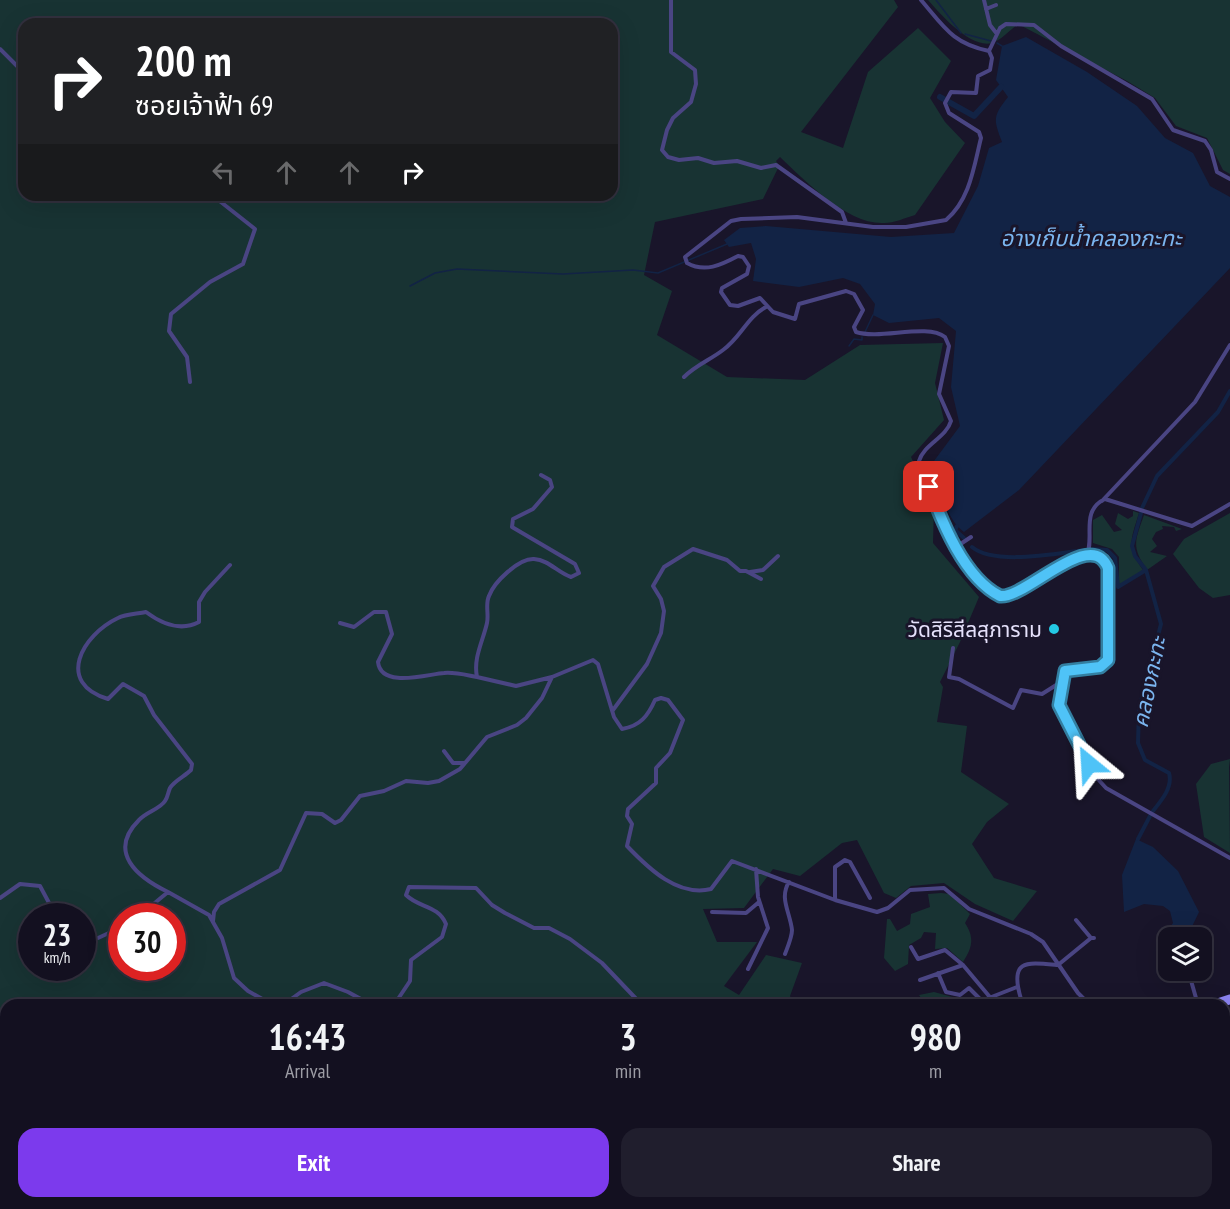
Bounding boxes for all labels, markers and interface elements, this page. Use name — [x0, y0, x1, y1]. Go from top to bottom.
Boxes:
text: 200 m — [135, 33, 232, 88]
icon: right — [36, 42, 114, 120]
text: ซอยเจ้าฟ้า 69 — [135, 88, 273, 122]
icon: left — [207, 156, 240, 189]
icon: ahead — [270, 156, 303, 189]
icon: ahead — [333, 156, 366, 189]
icon: right — [396, 156, 429, 189]
water label: อ่างเก็บน้ำคลองกะทะ — [1001, 223, 1183, 252]
pin — [903, 461, 954, 512]
icon: arrive — [912, 470, 945, 503]
place label: วัดสิริสีลสุภาราม — [908, 616, 1042, 643]
marker: วัดสิริสีลสุภาราม — [1047, 622, 1061, 636]
water label: คลองกะทะ — [1126, 633, 1173, 730]
position arrow — [1057, 732, 1121, 796]
speed limit sign: 30 — [108, 903, 186, 981]
text: 23 — [43, 915, 71, 954]
map controls — [1158, 927, 1212, 981]
button: layers — [1158, 927, 1212, 981]
text: km/h — [44, 948, 70, 967]
text: 16:43 — [269, 1013, 346, 1060]
text: 3 — [619, 1013, 637, 1060]
text: 980 — [910, 1013, 961, 1060]
text: Arrival — [285, 1058, 330, 1084]
text: min — [615, 1058, 641, 1084]
text: m — [929, 1058, 942, 1084]
button: Exit — [18, 1128, 609, 1197]
button: Share — [621, 1128, 1212, 1197]

